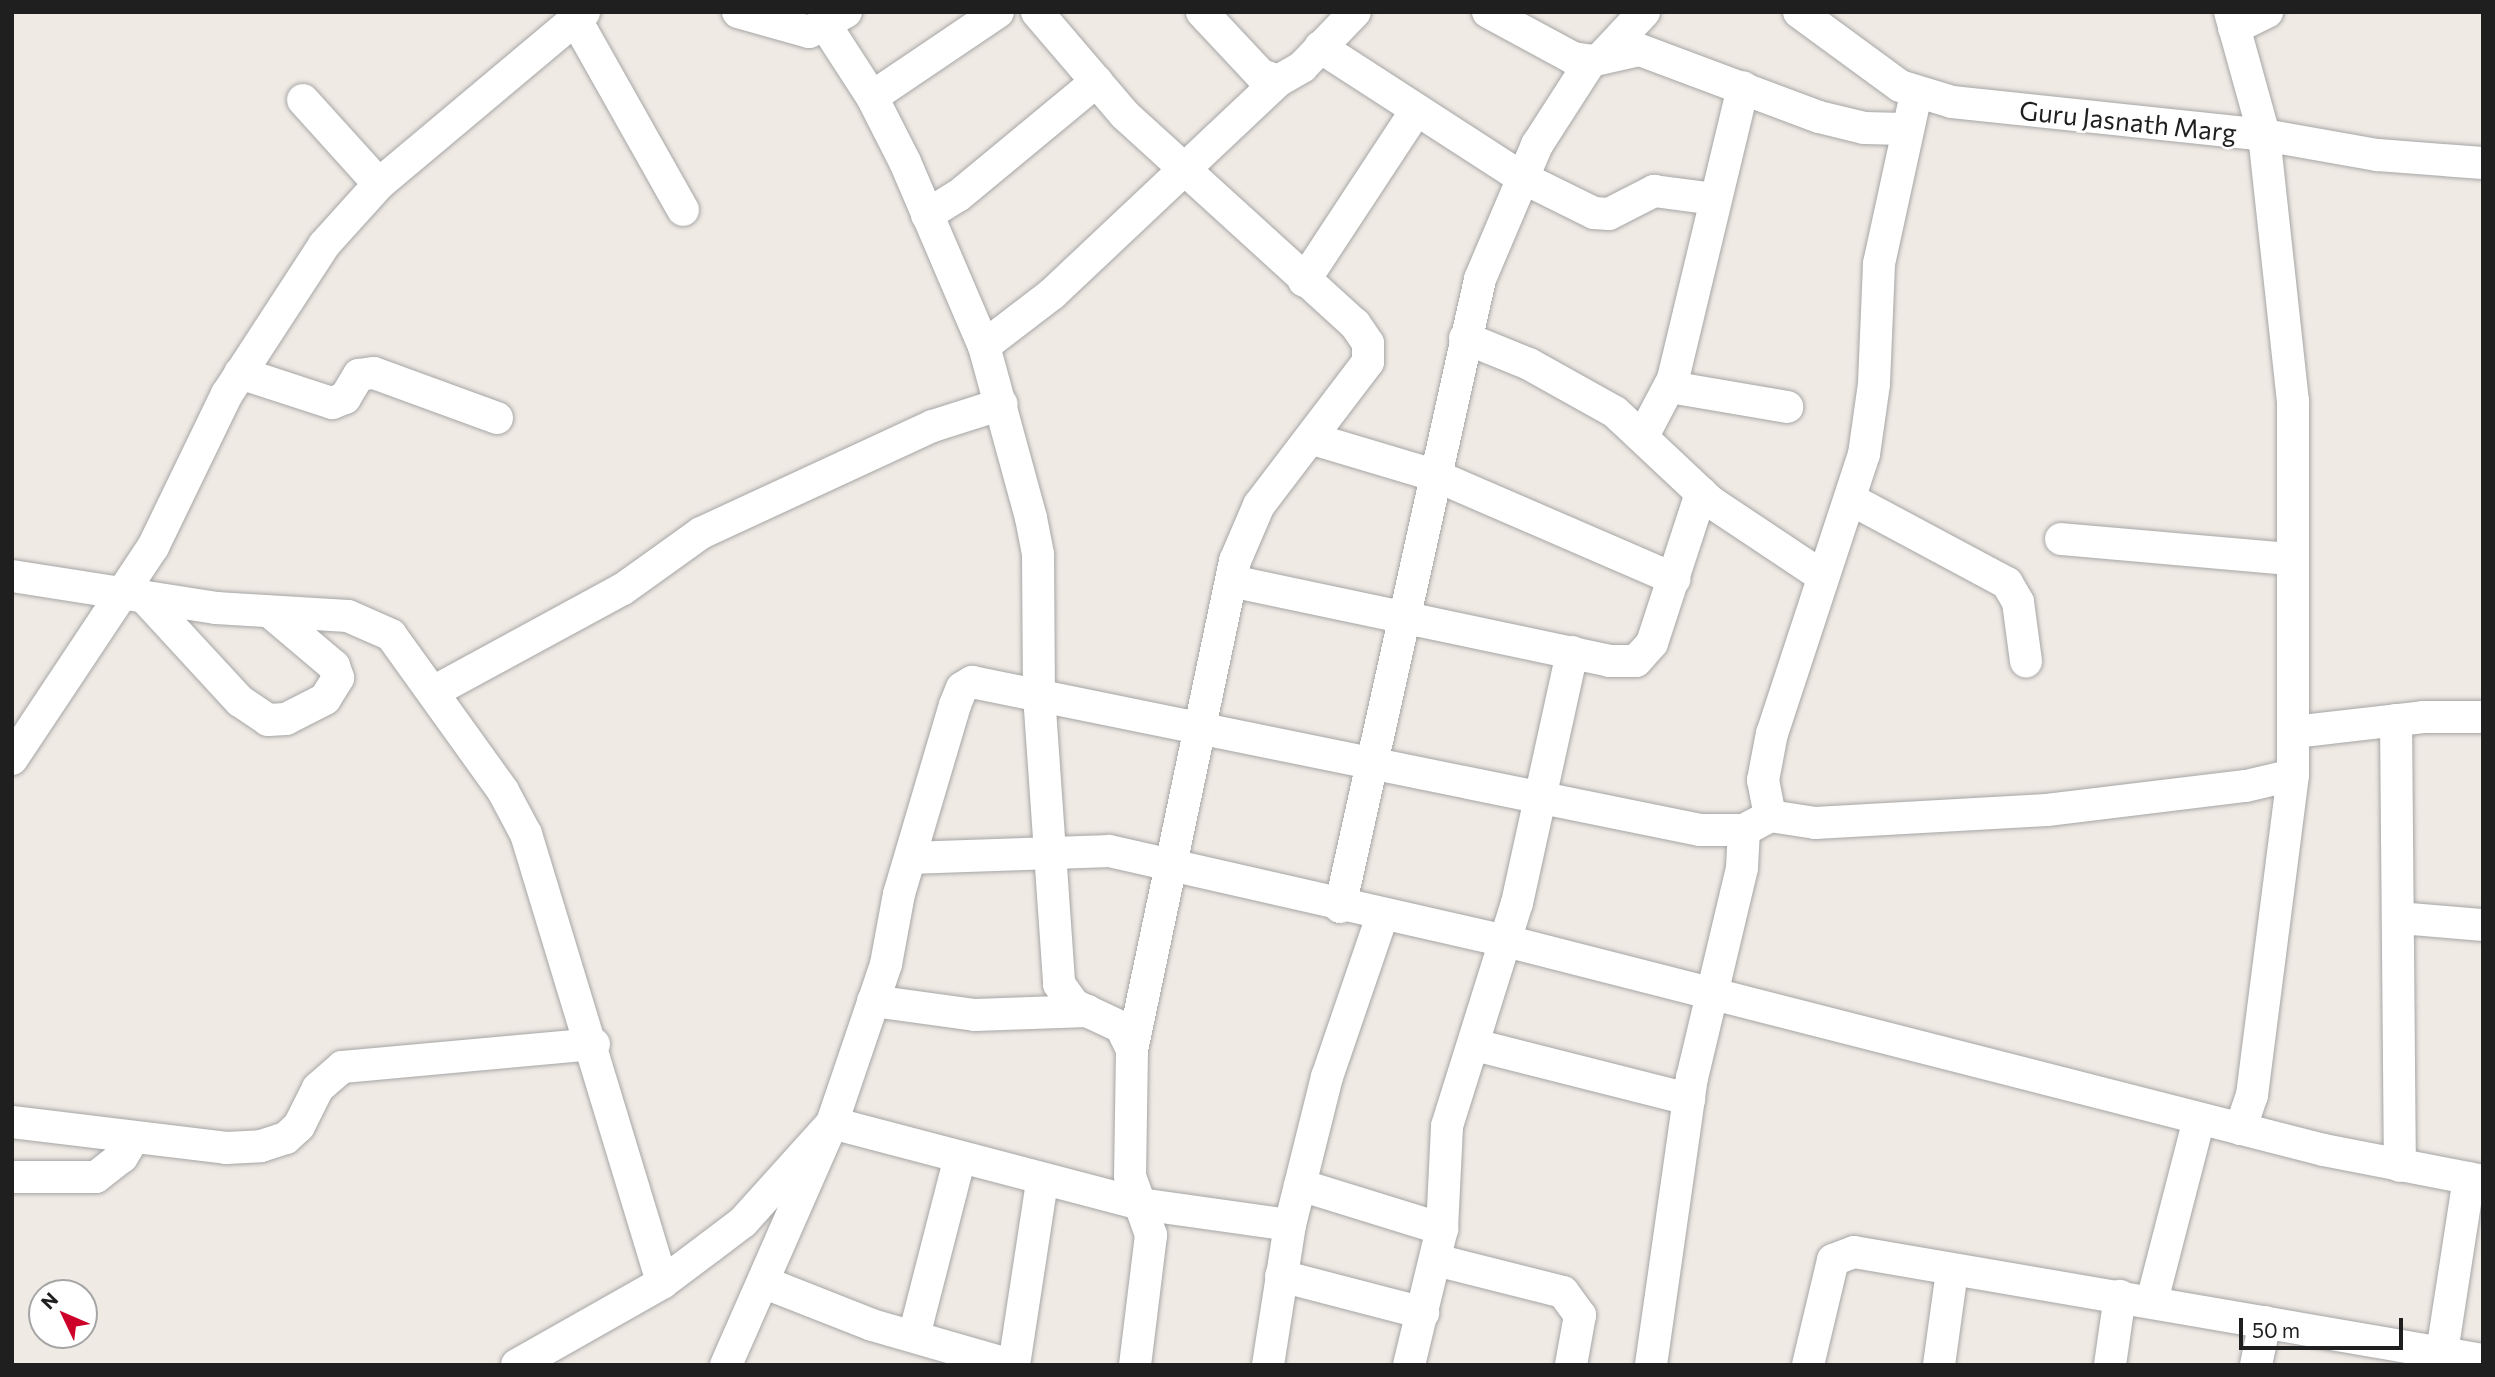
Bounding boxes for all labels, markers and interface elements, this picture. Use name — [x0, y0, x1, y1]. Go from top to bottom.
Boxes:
street label: Guru Jasnath Marg — [2018, 94, 2238, 148]
north arrow — [28, 1279, 98, 1349]
text: N — [36, 1287, 62, 1314]
scale bar — [2243, 1304, 2408, 1348]
text: 50 m — [2252, 1317, 2300, 1342]

